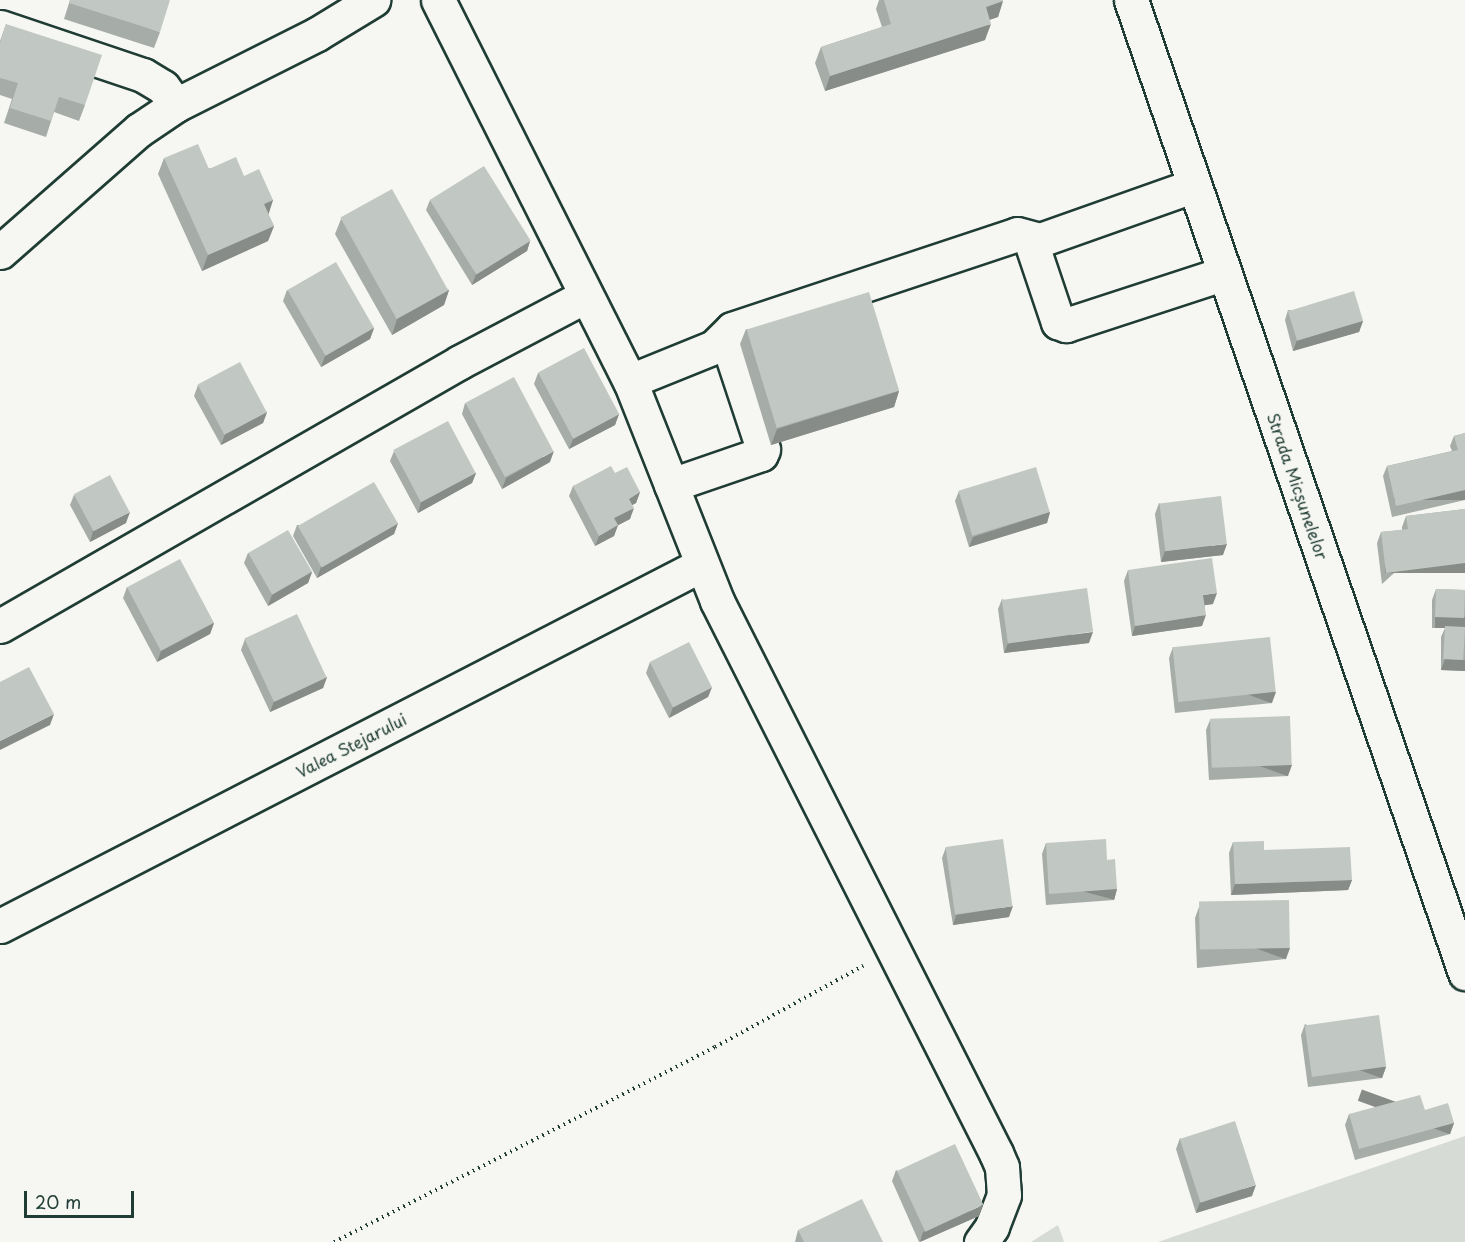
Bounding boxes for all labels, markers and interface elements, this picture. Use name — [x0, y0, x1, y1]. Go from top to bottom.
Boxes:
street label: Strada Micșunelelor — [1264, 410, 1332, 562]
street label: Valea Stejarului — [292, 709, 410, 781]
scale bar — [27, 1179, 136, 1217]
text: 20 m — [35, 1188, 81, 1215]

